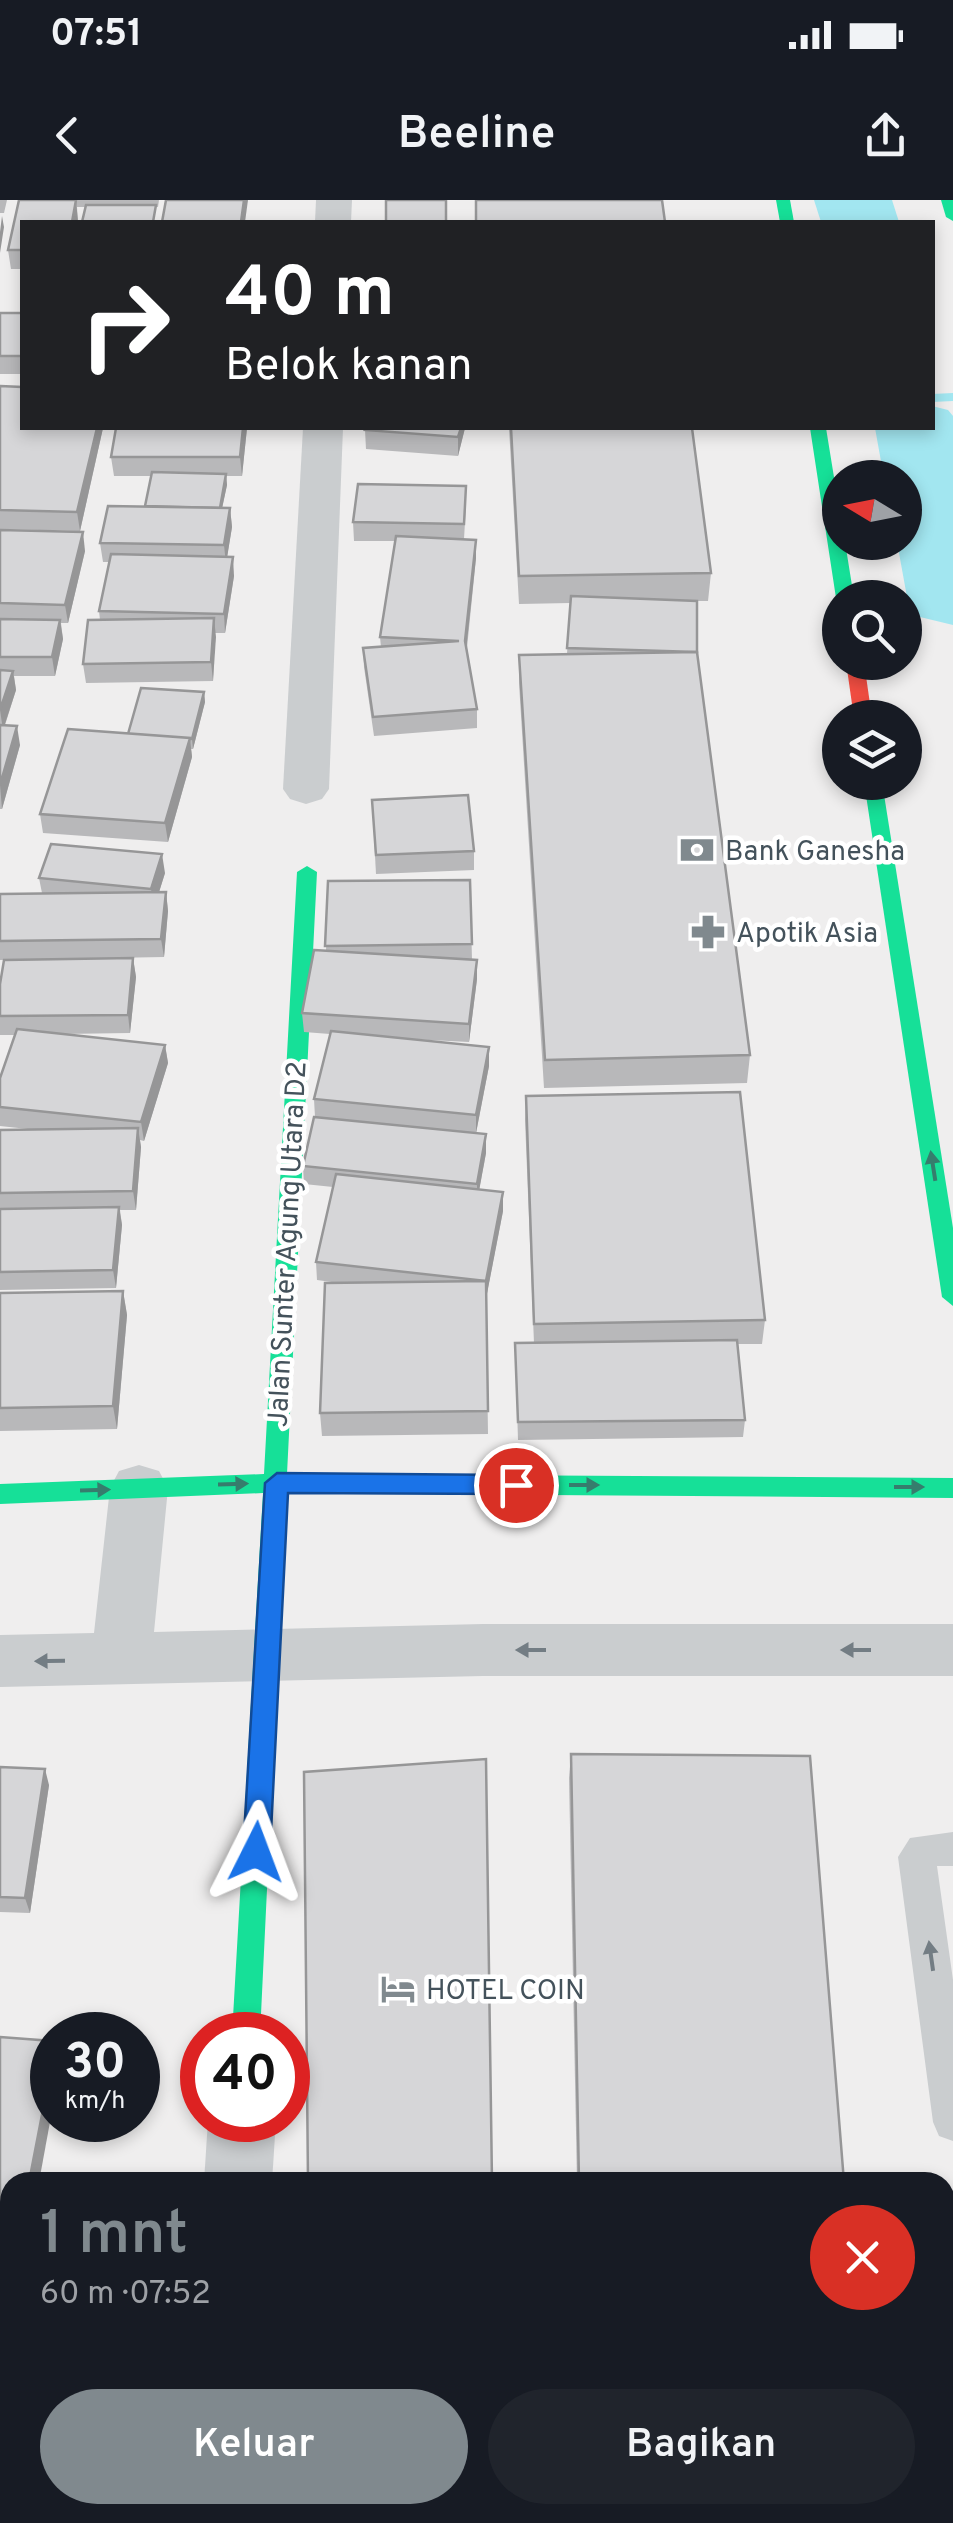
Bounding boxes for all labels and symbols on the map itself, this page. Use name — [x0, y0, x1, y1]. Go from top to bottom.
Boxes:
north arrow — [822, 460, 922, 560]
bank icon: Bank Ganesha — [678, 831, 716, 869]
place label: Bank Ganesha — [725, 835, 905, 871]
pharmacy icon: Apotik Asia — [689, 913, 727, 951]
place label: Apotik Asia — [736, 917, 878, 953]
street label: Jalan Sunter Agung Utara D2 — [261, 1060, 317, 1428]
one-way arrow — [924, 1149, 940, 1181]
pin — [474, 1443, 559, 1528]
one-way arrow — [218, 1476, 250, 1492]
one-way arrow — [569, 1477, 601, 1493]
one-way arrow — [894, 1479, 926, 1495]
one-way arrow — [79, 1482, 111, 1498]
one-way arrow — [514, 1642, 546, 1658]
one-way arrow — [839, 1642, 871, 1658]
one-way arrow — [33, 1653, 65, 1669]
position arrow — [204, 1800, 308, 1904]
one-way arrow — [922, 1940, 938, 1972]
hotel icon: HOTEL COIN — [379, 1970, 417, 2008]
place label: HOTEL COIN — [426, 1974, 585, 2010]
speed limit sign: 40 — [180, 2012, 310, 2142]

